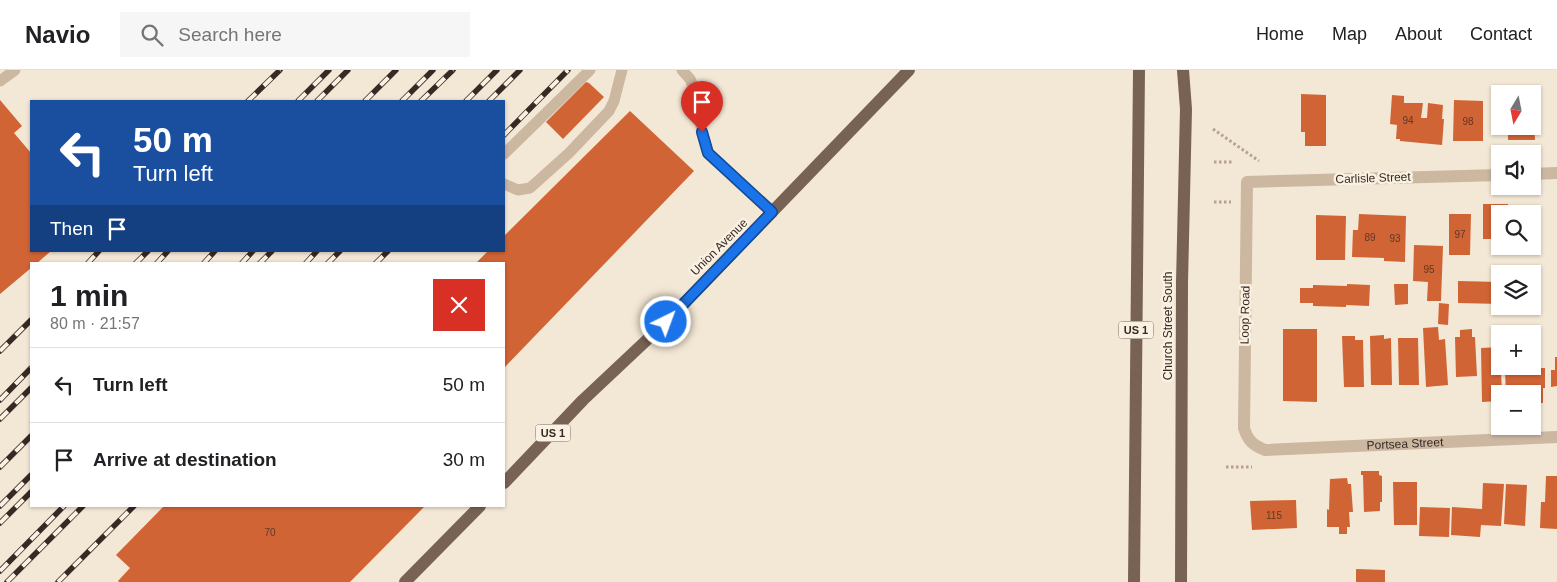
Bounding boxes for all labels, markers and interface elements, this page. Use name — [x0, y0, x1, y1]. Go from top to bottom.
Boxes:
search box — [120, 12, 470, 57]
text: Navio — [25, 21, 90, 48]
icon: search — [138, 21, 166, 49]
text: Search here — [178, 24, 282, 45]
text: Home — [1256, 24, 1304, 44]
text: Map — [1332, 24, 1367, 44]
text: About — [1395, 24, 1442, 44]
text: Contact — [1470, 24, 1532, 44]
pin — [681, 81, 723, 132]
north arrow — [1491, 85, 1541, 135]
map controls — [1491, 85, 1541, 435]
icon: arrive — [688, 88, 716, 116]
house number: 94 — [1402, 115, 1414, 126]
house number: 98 — [1462, 116, 1474, 127]
icon: left — [50, 120, 115, 185]
text: 50 m — [133, 120, 213, 159]
button: sound — [1491, 145, 1541, 195]
text: Turn left — [133, 161, 213, 186]
street label: Carlisle Street — [1335, 170, 1412, 186]
button: search — [1491, 205, 1541, 255]
icon: arrive — [103, 215, 131, 243]
street label: Union Avenue — [688, 215, 751, 278]
text: Then — [50, 218, 93, 239]
house number: 97 — [1454, 229, 1466, 240]
house number: 89 — [1364, 232, 1376, 243]
house number: 93 — [1389, 233, 1401, 244]
house number: 95 — [1423, 264, 1435, 275]
button: layers — [1491, 265, 1541, 315]
street label: Church Street South — [1161, 272, 1175, 380]
text: 1 min — [50, 279, 128, 312]
button: close — [433, 279, 485, 331]
street label: Loop Road — [1237, 286, 1253, 344]
position arrow — [639, 295, 691, 347]
text: 80 m · 21:57 — [50, 315, 140, 332]
road number: US 1 — [1118, 322, 1154, 338]
button: + — [1491, 325, 1541, 375]
icon: left — [50, 371, 78, 399]
text: Turn left — [93, 374, 168, 395]
text: 50 m — [443, 374, 485, 395]
button: − — [1491, 385, 1541, 435]
road number: US 1 — [536, 424, 570, 442]
street label: Portsea Street — [1366, 435, 1444, 452]
icon: arrive — [50, 446, 78, 474]
text: Arrive at destination — [93, 449, 277, 470]
text: 30 m — [443, 449, 485, 470]
house number: 115 — [1266, 510, 1282, 521]
house number: 70 — [264, 527, 276, 538]

